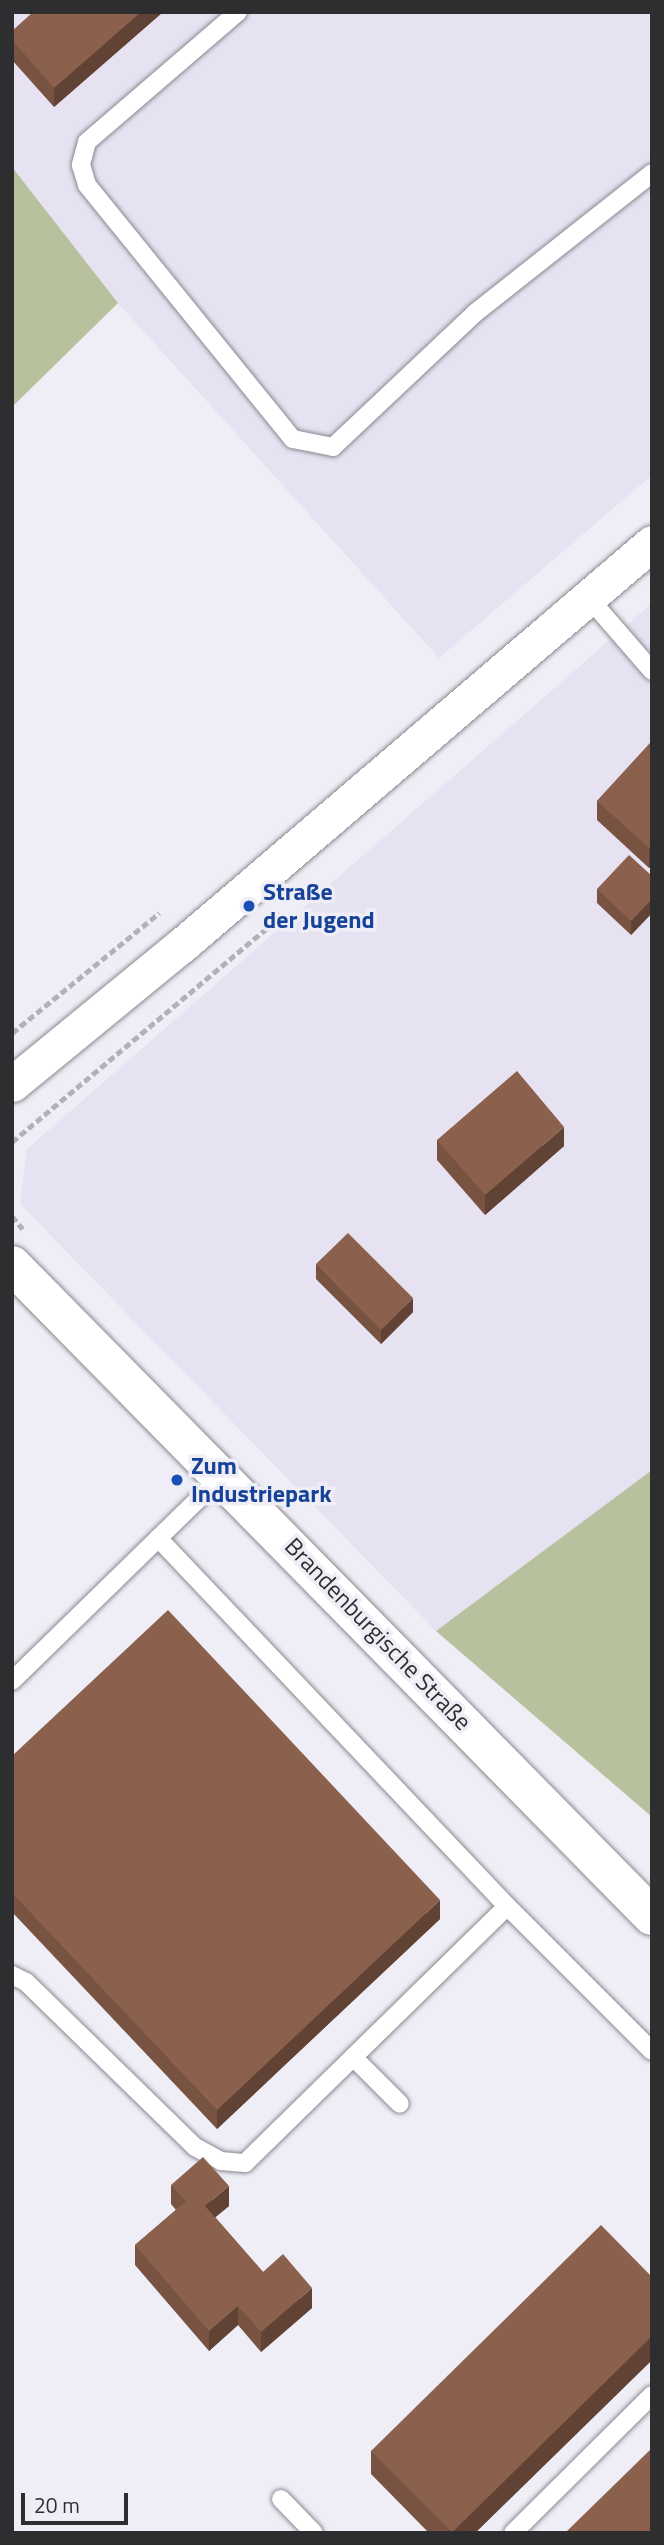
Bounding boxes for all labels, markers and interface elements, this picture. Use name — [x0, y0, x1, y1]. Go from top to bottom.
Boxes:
place label: Straße der Jugend — [263, 878, 375, 934]
marker: Straße der Jugend — [241, 898, 257, 914]
place label: Zum Industriepark — [191, 1452, 332, 1508]
marker: Zum Industriepark — [169, 1472, 185, 1488]
street label: Brandenburgische Straße — [279, 1532, 477, 1736]
scale bar — [24, 2478, 131, 2522]
text: 20 m — [34, 2489, 80, 2521]

